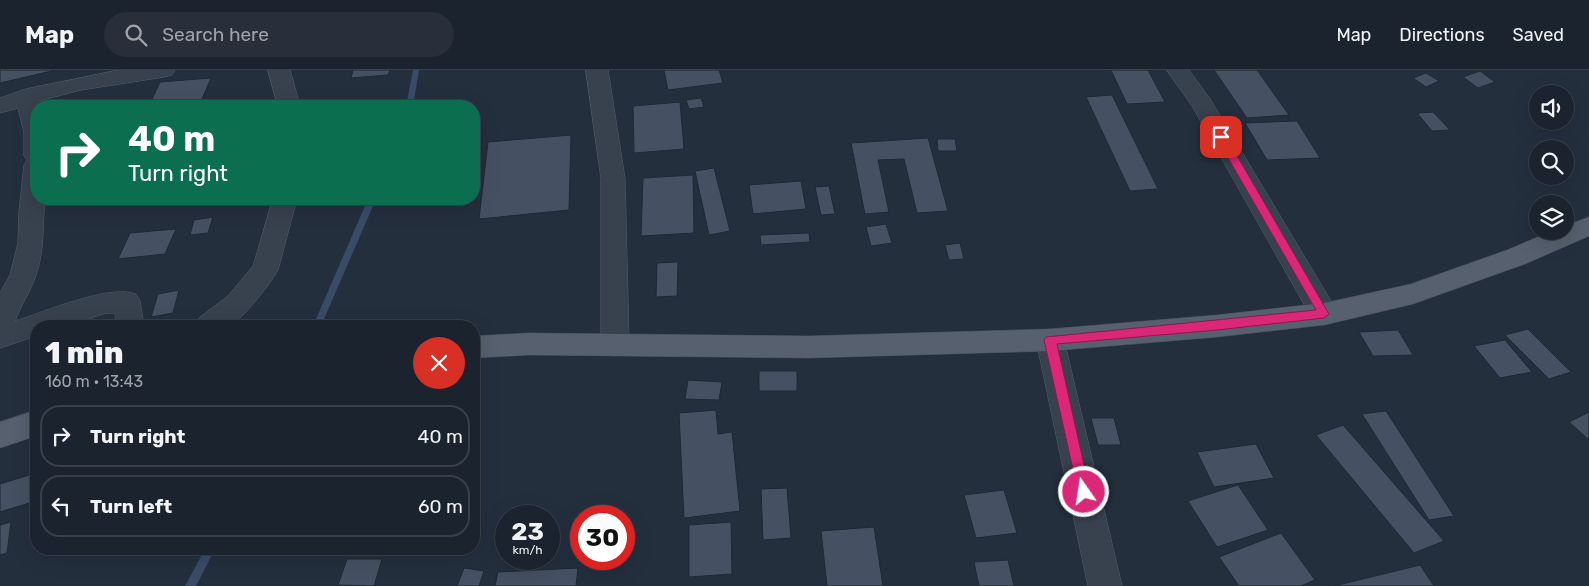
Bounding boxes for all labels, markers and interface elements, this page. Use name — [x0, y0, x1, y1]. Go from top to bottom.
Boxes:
search box — [104, 12, 454, 57]
text: Map — [25, 21, 74, 49]
icon: search — [122, 21, 150, 49]
text: Search here — [162, 23, 269, 46]
text: Map — [1336, 24, 1371, 46]
text: Directions — [1399, 24, 1485, 46]
text: Saved — [1513, 24, 1564, 46]
map controls — [1529, 85, 1574, 240]
button: sound — [1529, 85, 1574, 130]
pin — [1200, 116, 1242, 158]
text: 40 m — [128, 118, 215, 160]
icon: right — [45, 120, 110, 185]
icon: arrive — [1207, 123, 1235, 151]
button: search — [1529, 140, 1574, 185]
text: Turn right — [128, 160, 228, 187]
button: layers — [1529, 195, 1574, 240]
text: 1 min — [45, 335, 123, 371]
button: close — [413, 337, 465, 389]
text: 160 m · 13:43 — [45, 372, 143, 391]
icon: right — [47, 422, 75, 450]
text: Turn right — [90, 425, 185, 448]
text: 40 m — [418, 425, 463, 448]
position arrow — [1057, 465, 1109, 517]
icon: left — [47, 492, 75, 520]
text: Turn left — [90, 495, 172, 518]
text: 60 m — [418, 495, 463, 518]
speed limit sign: 30 — [570, 505, 635, 570]
text: 23 — [511, 517, 544, 546]
text: km/h — [513, 543, 542, 557]

